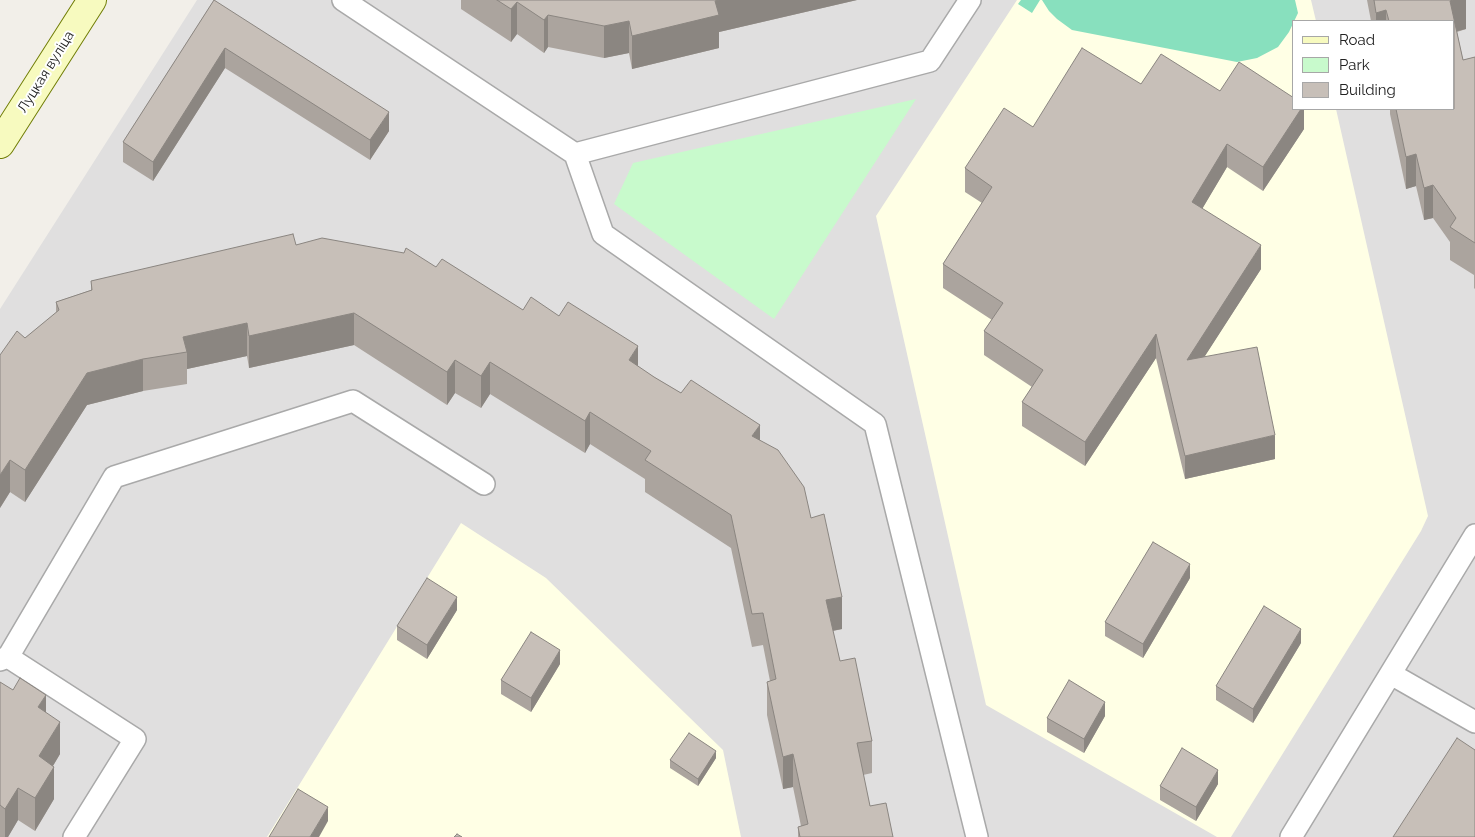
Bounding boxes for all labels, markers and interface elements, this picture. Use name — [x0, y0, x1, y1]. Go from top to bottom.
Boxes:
legend — [1292, 20, 1455, 110]
street label: Луцкая вуліца — [14, 28, 78, 116]
text: Road — [1339, 31, 1375, 49]
text: Park — [1339, 56, 1370, 74]
text: Building — [1339, 81, 1396, 99]

